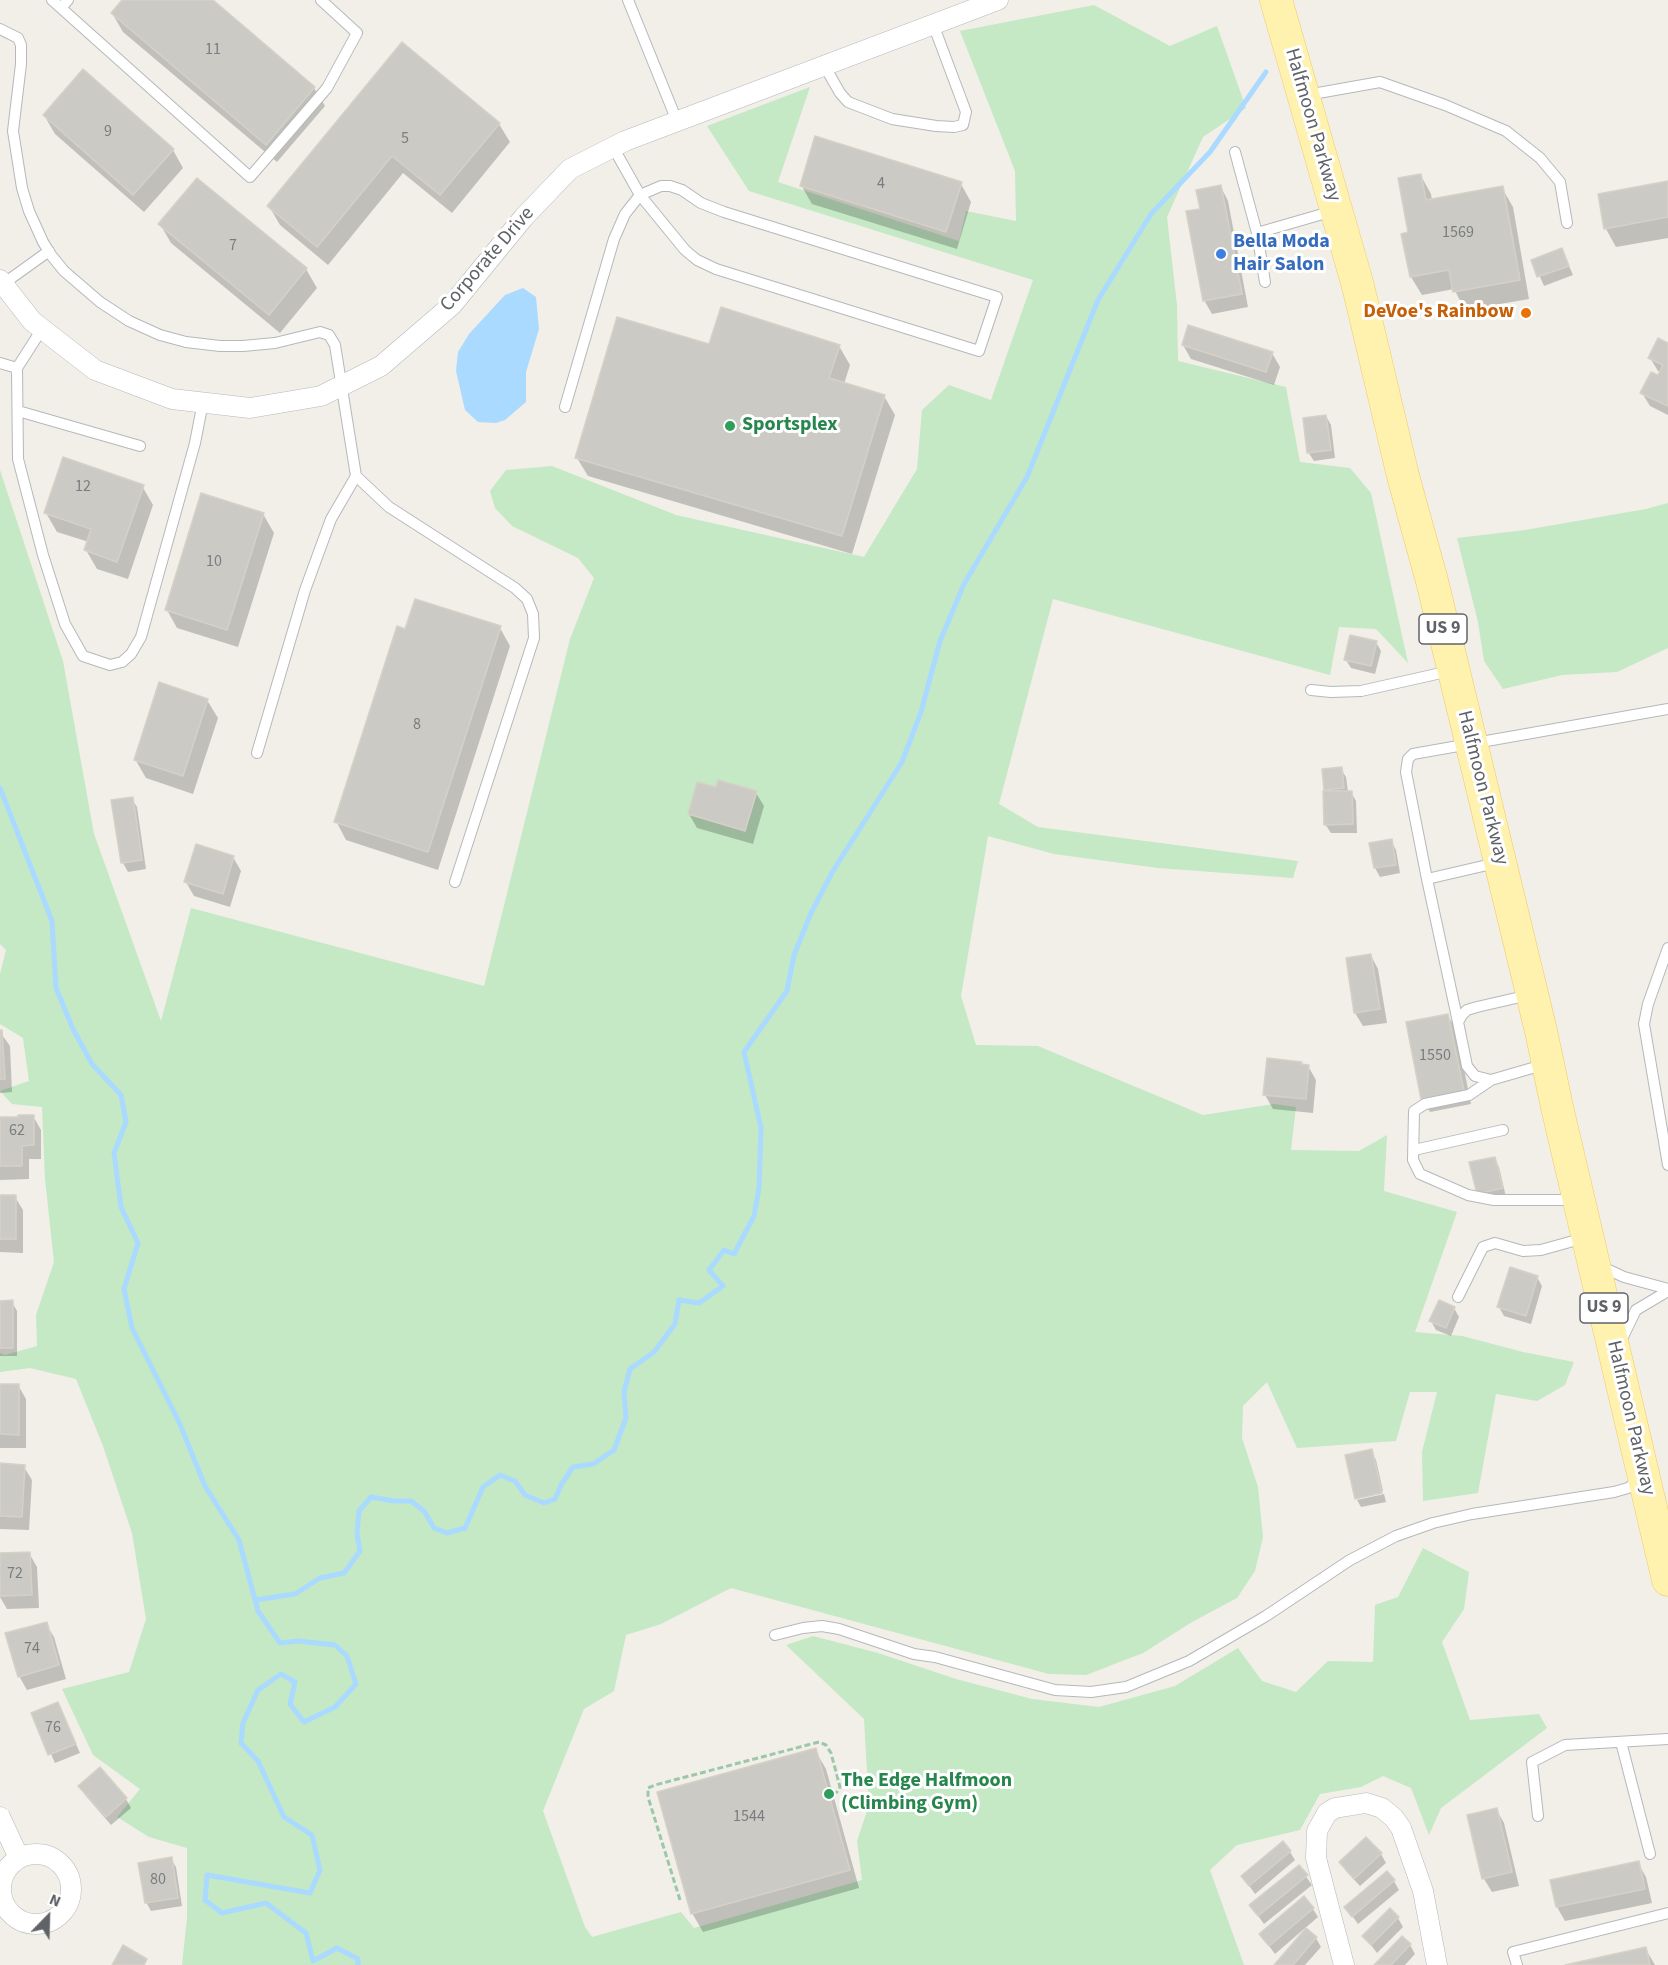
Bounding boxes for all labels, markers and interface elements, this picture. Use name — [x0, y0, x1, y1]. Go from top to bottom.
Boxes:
house number: 11 — [205, 40, 221, 60]
street label: Halfmoon Parkway — [1279, 46, 1345, 204]
house number: 9 — [104, 122, 112, 142]
house number: 5 — [401, 129, 409, 149]
house number: 4 — [877, 174, 885, 194]
street label: Corporate Drive — [436, 203, 540, 317]
house number: 1569 — [1442, 223, 1474, 243]
place label: Bella Moda Hair Salon — [1233, 231, 1330, 278]
house number: 7 — [229, 236, 237, 256]
marker: Bella Moda Hair Salon — [1214, 247, 1228, 261]
place label: DeVoe's Rainbow — [1363, 301, 1514, 325]
marker: DeVoe's Rainbow — [1519, 306, 1533, 320]
place label: Sportsplex — [742, 414, 837, 438]
marker: Sportsplex — [723, 419, 737, 433]
house number: 12 — [75, 477, 91, 497]
house number: 10 — [206, 552, 222, 572]
road number: US 9 — [1419, 614, 1467, 644]
street label: Halfmoon Parkway — [1451, 708, 1513, 868]
house number: 8 — [413, 715, 421, 735]
house number: 1550 — [1419, 1046, 1451, 1066]
house number: 62 — [9, 1121, 25, 1141]
road number: US 9 — [1580, 1293, 1628, 1323]
street label: Halfmoon Parkway — [1601, 1338, 1659, 1498]
house number: 72 — [7, 1564, 23, 1584]
house number: 74 — [24, 1639, 40, 1659]
house number: 76 — [45, 1718, 61, 1738]
place label: The Edge Halfmoon (Climbing Gym) — [841, 1770, 1012, 1817]
marker: The Edge Halfmoon (Climbing Gym) — [822, 1787, 836, 1801]
house number: 1544 — [733, 1807, 765, 1827]
house number: 80 — [150, 1870, 166, 1890]
north arrow — [18, 1887, 78, 1947]
text: N — [46, 1888, 64, 1913]

